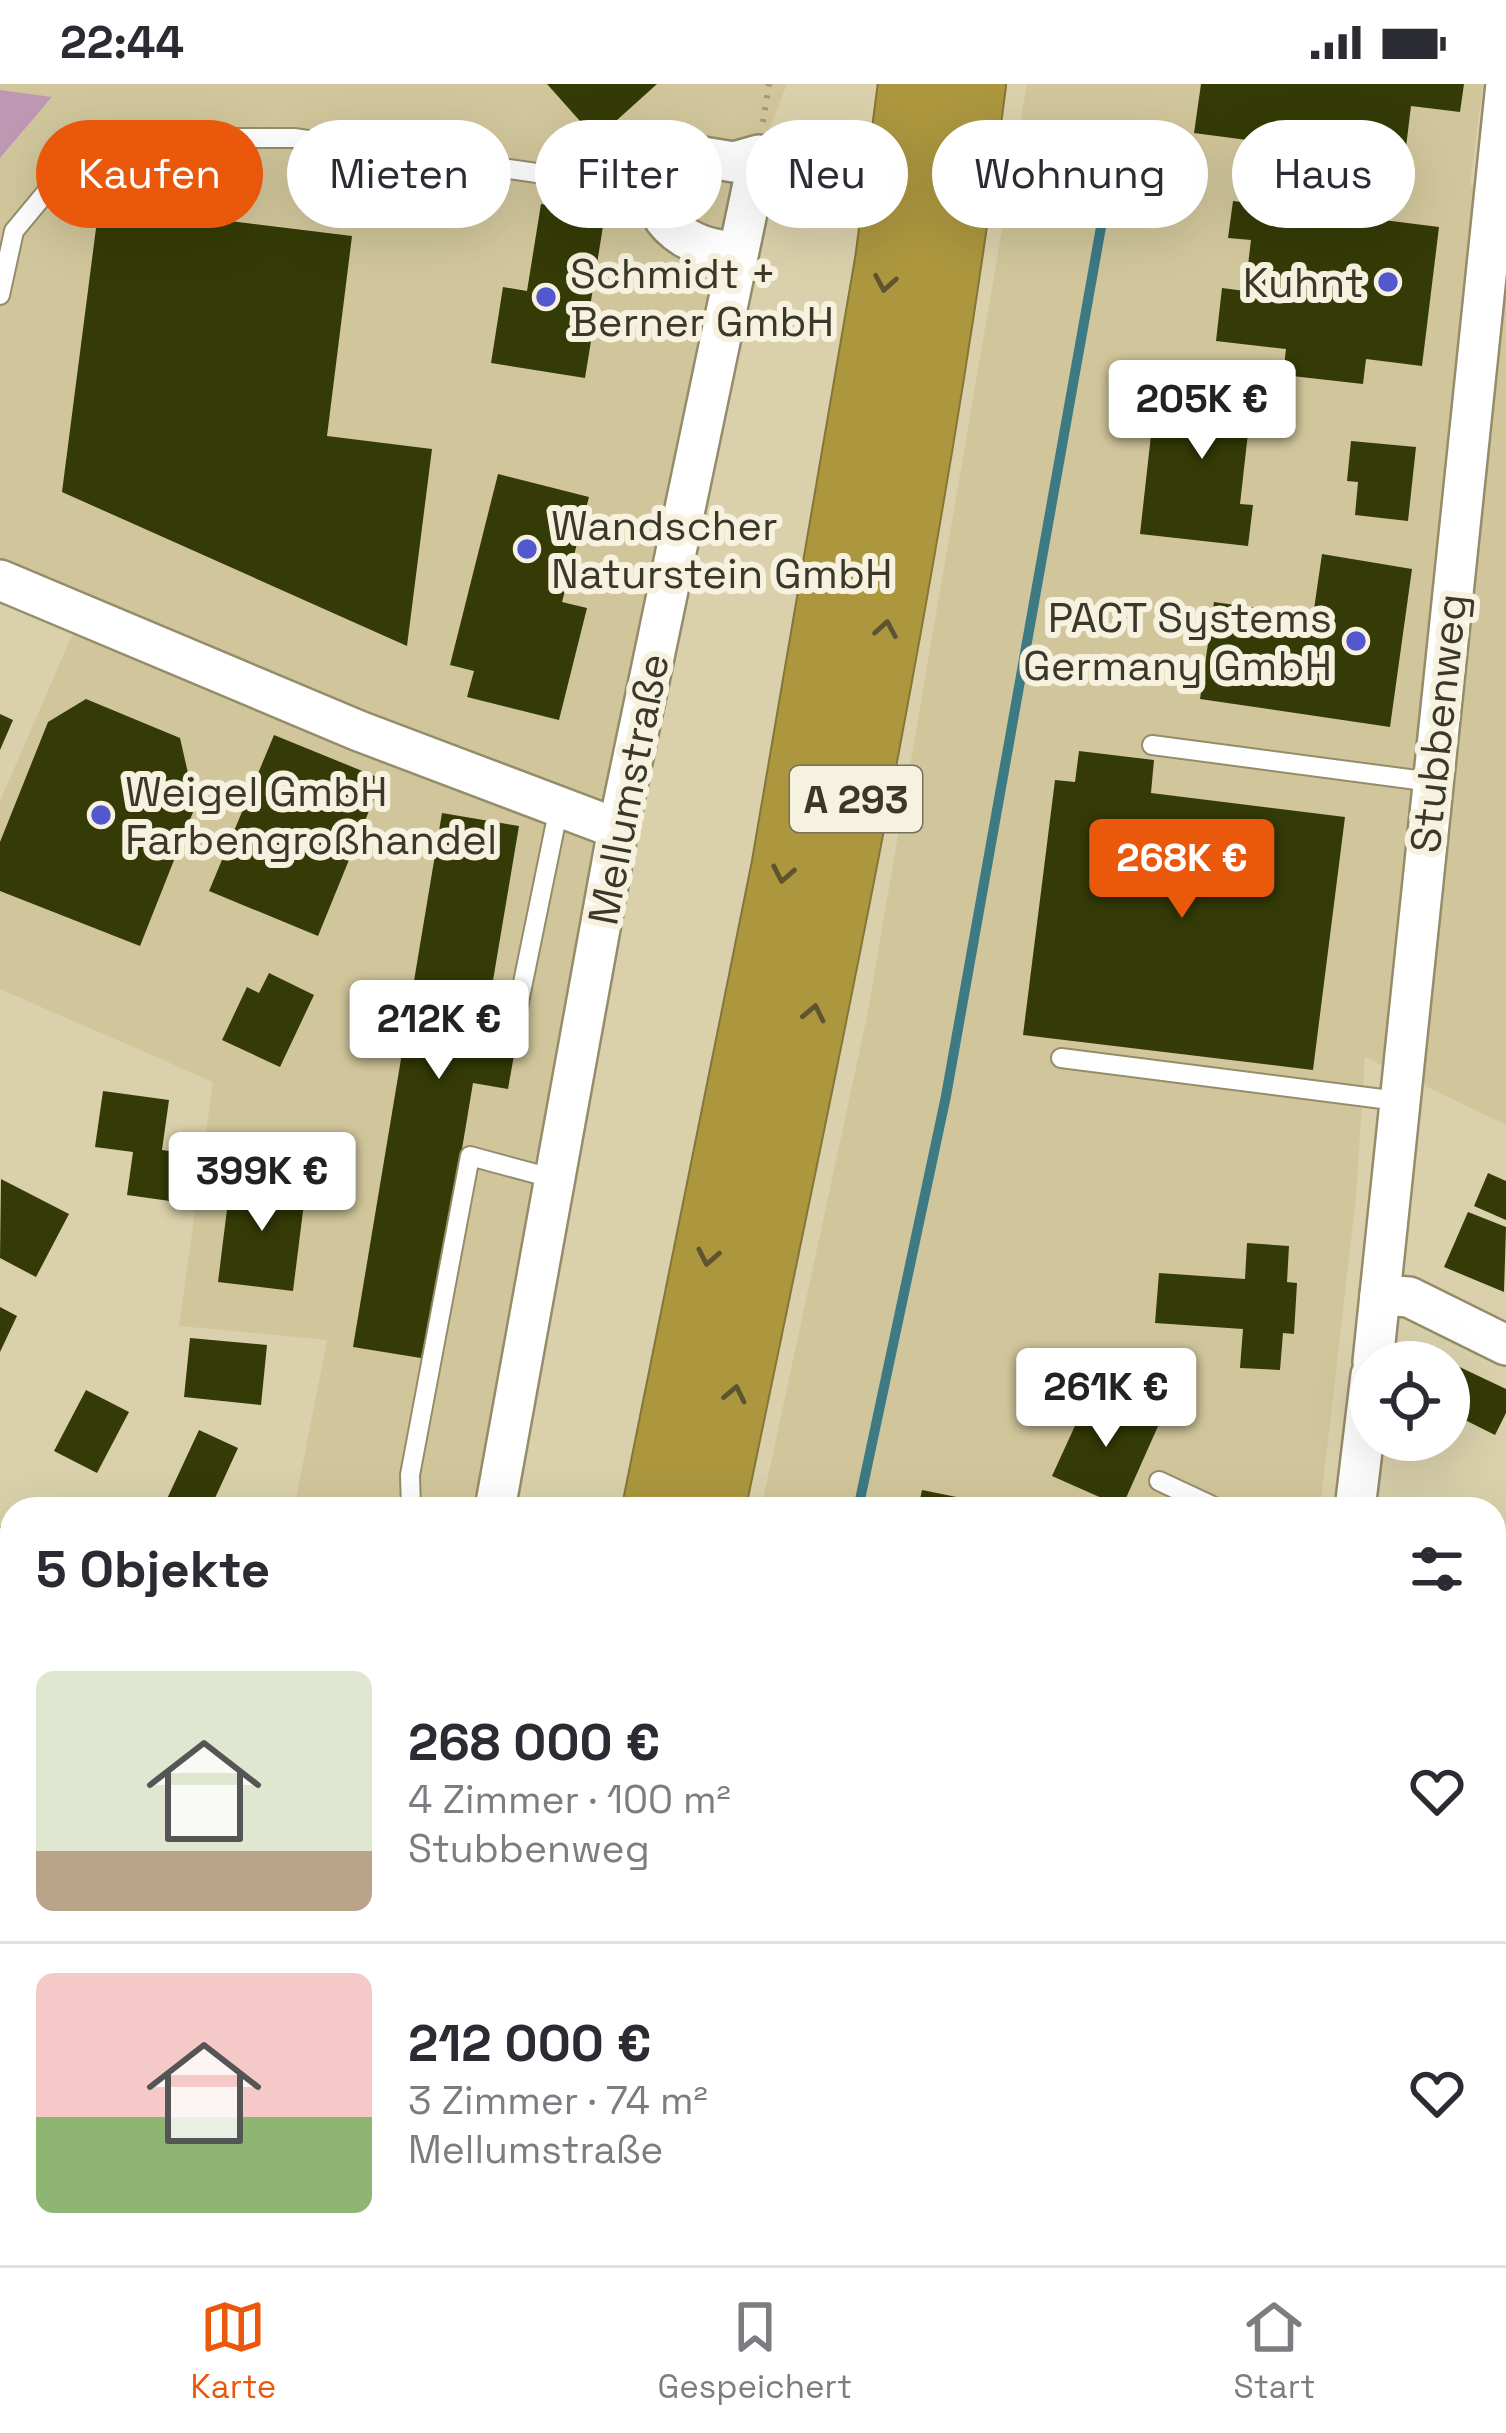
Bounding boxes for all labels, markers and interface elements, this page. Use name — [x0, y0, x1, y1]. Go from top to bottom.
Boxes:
text: 22:44 — [60, 14, 184, 71]
chip: Kaufen — [36, 120, 263, 228]
chip: Mieten — [287, 120, 511, 228]
chip: Filter — [535, 120, 722, 228]
chip: Neu — [746, 120, 908, 228]
chip: Wohnung — [932, 120, 1208, 228]
chip: Haus — [1232, 120, 1415, 228]
place label: Schmidt + Berner GmbH — [570, 247, 834, 348]
place label: Kuhnt — [1243, 256, 1364, 309]
marker: Kuhnt — [1375, 269, 1401, 295]
one-way arrow — [874, 273, 899, 293]
marker: Schmidt + Berner GmbH — [533, 284, 559, 310]
pin: 205K € — [1104, 360, 1300, 462]
text: 205K € — [1136, 374, 1268, 423]
place label: Wandscher Naturstein GmbH — [551, 499, 893, 600]
marker: Wandscher Naturstein GmbH — [514, 536, 540, 562]
place label: PACT Systems Germany GmbH — [1023, 591, 1332, 692]
street label: Stubbenweg — [1399, 591, 1478, 855]
one-way arrow — [872, 620, 897, 640]
marker: PACT Systems Germany GmbH — [1343, 628, 1369, 654]
street label: Mellumstraße — [576, 649, 681, 929]
place label: Weigel GmbH Farbengroßhandel — [125, 765, 497, 866]
road number: A 293 — [790, 766, 922, 832]
marker: Weigel GmbH Farbengroßhandel — [88, 802, 114, 828]
pin: 268K € — [1084, 819, 1280, 921]
text: 268K € — [1116, 833, 1248, 882]
one-way arrow — [771, 864, 797, 884]
pin: 212K € — [341, 980, 537, 1082]
text: 212K € — [377, 994, 501, 1043]
one-way arrow — [800, 1003, 826, 1023]
pin: 399K € — [164, 1132, 360, 1234]
text: 399K € — [196, 1146, 328, 1195]
one-way arrow — [696, 1247, 722, 1267]
map controls — [1350, 1341, 1470, 1461]
button: locate — [1350, 1341, 1470, 1461]
pin: 261K € — [1008, 1348, 1204, 1450]
text: 261K € — [1043, 1362, 1169, 1411]
one-way arrow — [721, 1385, 747, 1405]
icon: filters — [1404, 1536, 1470, 1602]
text: 5 Objekte — [36, 1537, 270, 1602]
text: 268 000 € — [408, 1710, 660, 1775]
icon: home — [132, 1719, 276, 1863]
icon: heart — [1404, 1758, 1470, 1824]
text: 4 Zimmer · 100 m² — [408, 1775, 731, 1824]
text: Stubbenweg — [408, 1824, 650, 1873]
text: 212 000 € — [408, 2011, 651, 2076]
icon: home — [132, 2021, 276, 2165]
icon: heart — [1404, 2060, 1470, 2126]
text: 3 Zimmer · 74 m² — [408, 2076, 708, 2125]
text: Mellumstraße — [408, 2125, 663, 2174]
tab: Karte — [191, 2294, 276, 2408]
tab: Gespeichert — [658, 2294, 852, 2408]
tab: Start — [1233, 2294, 1315, 2408]

